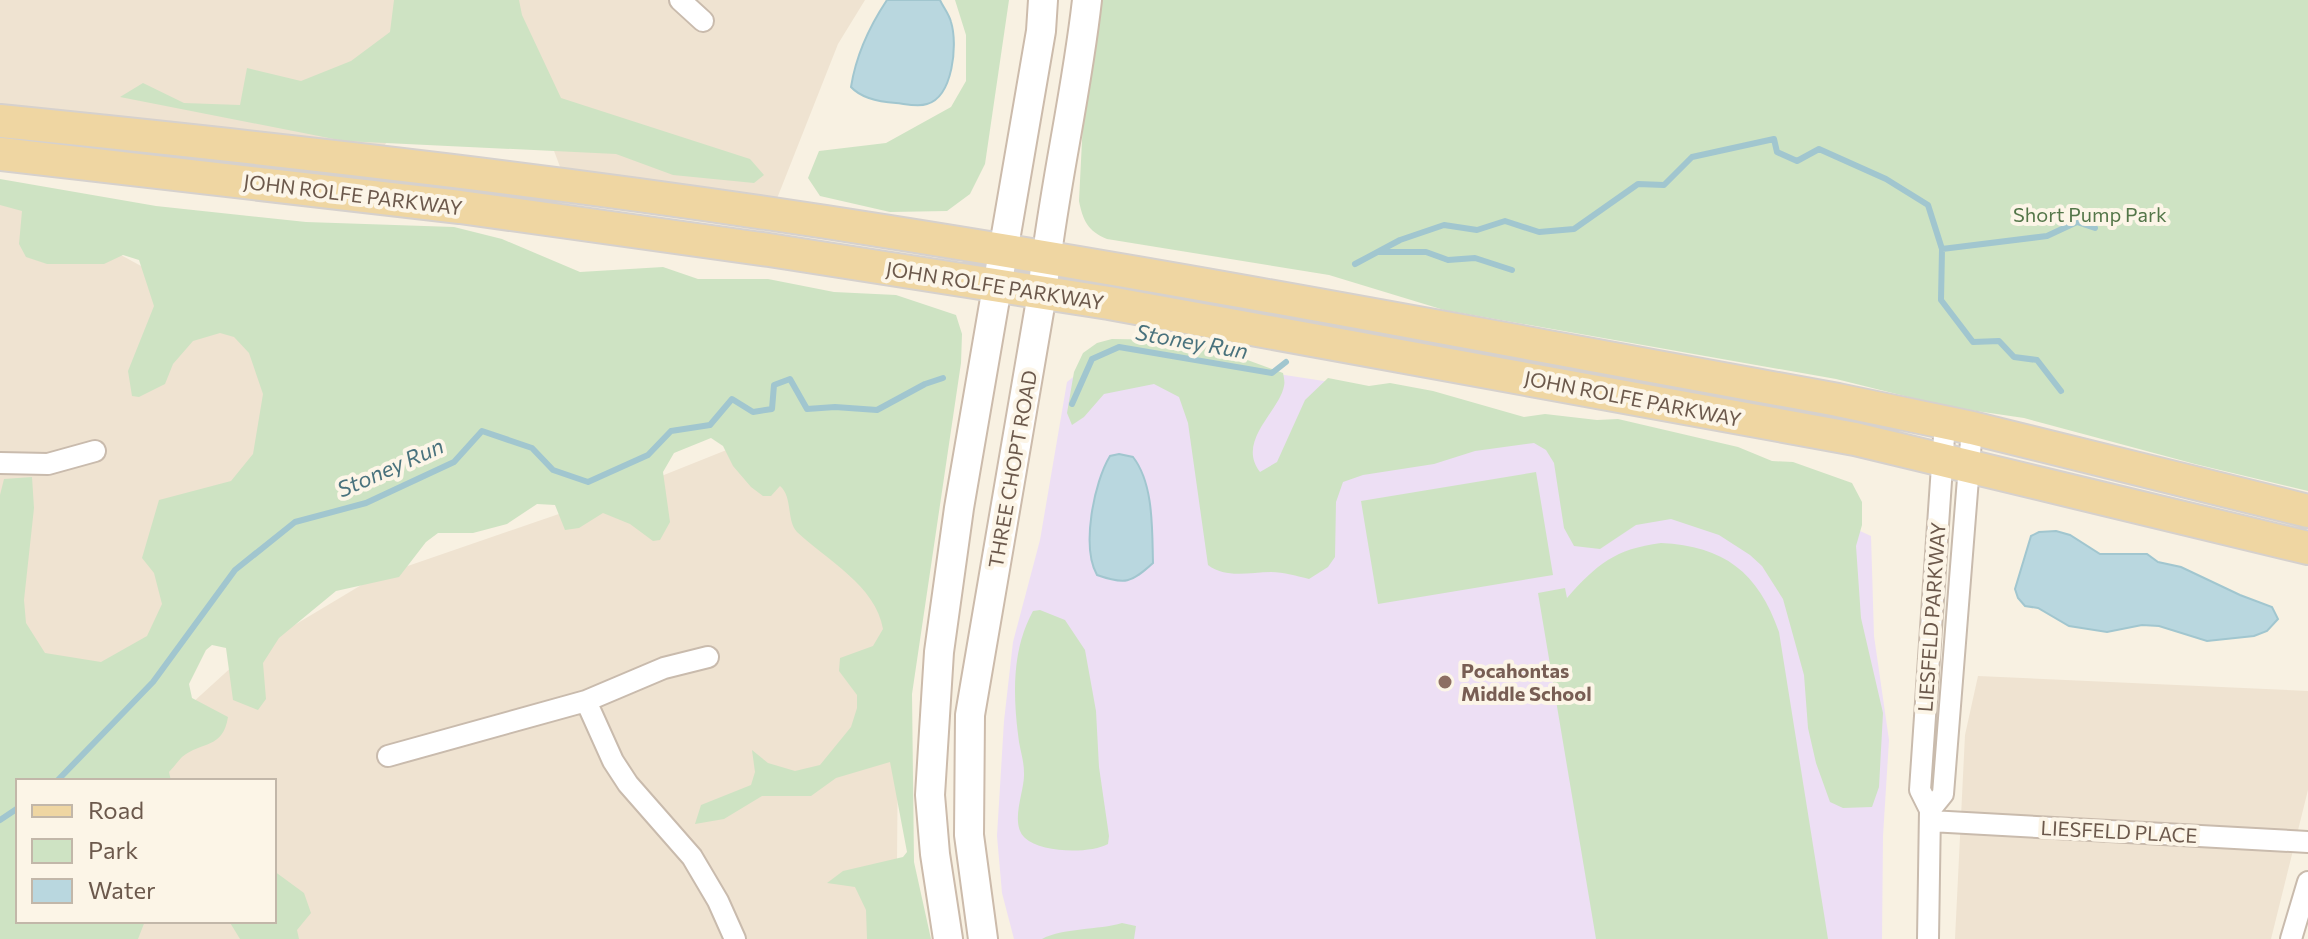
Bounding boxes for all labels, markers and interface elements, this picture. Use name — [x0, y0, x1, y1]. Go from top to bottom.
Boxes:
street label: JOHN ROLFE PARKWAY — [242, 169, 464, 219]
park label: Short Pump Park — [2013, 202, 2167, 226]
street label: JOHN ROLFE PARKWAY — [884, 256, 1106, 314]
water label: Stoney Run — [1134, 318, 1250, 364]
street label: JOHN ROLFE PARKWAY — [1523, 365, 1743, 431]
street label: THREE CHOPT ROAD — [983, 368, 1041, 570]
water label: Stoney Run — [333, 432, 447, 502]
street label: LIESFELD PARKWAY — [1912, 521, 1950, 713]
place label: Pocahontas Middle School — [1461, 658, 1592, 705]
marker: Pocahontas Middle School — [1436, 673, 1454, 691]
legend — [16, 779, 276, 923]
text: Road — [88, 795, 144, 824]
street label: LIESFELD PLACE — [2040, 815, 2198, 847]
text: Park — [88, 835, 138, 864]
text: Water — [88, 875, 156, 904]

